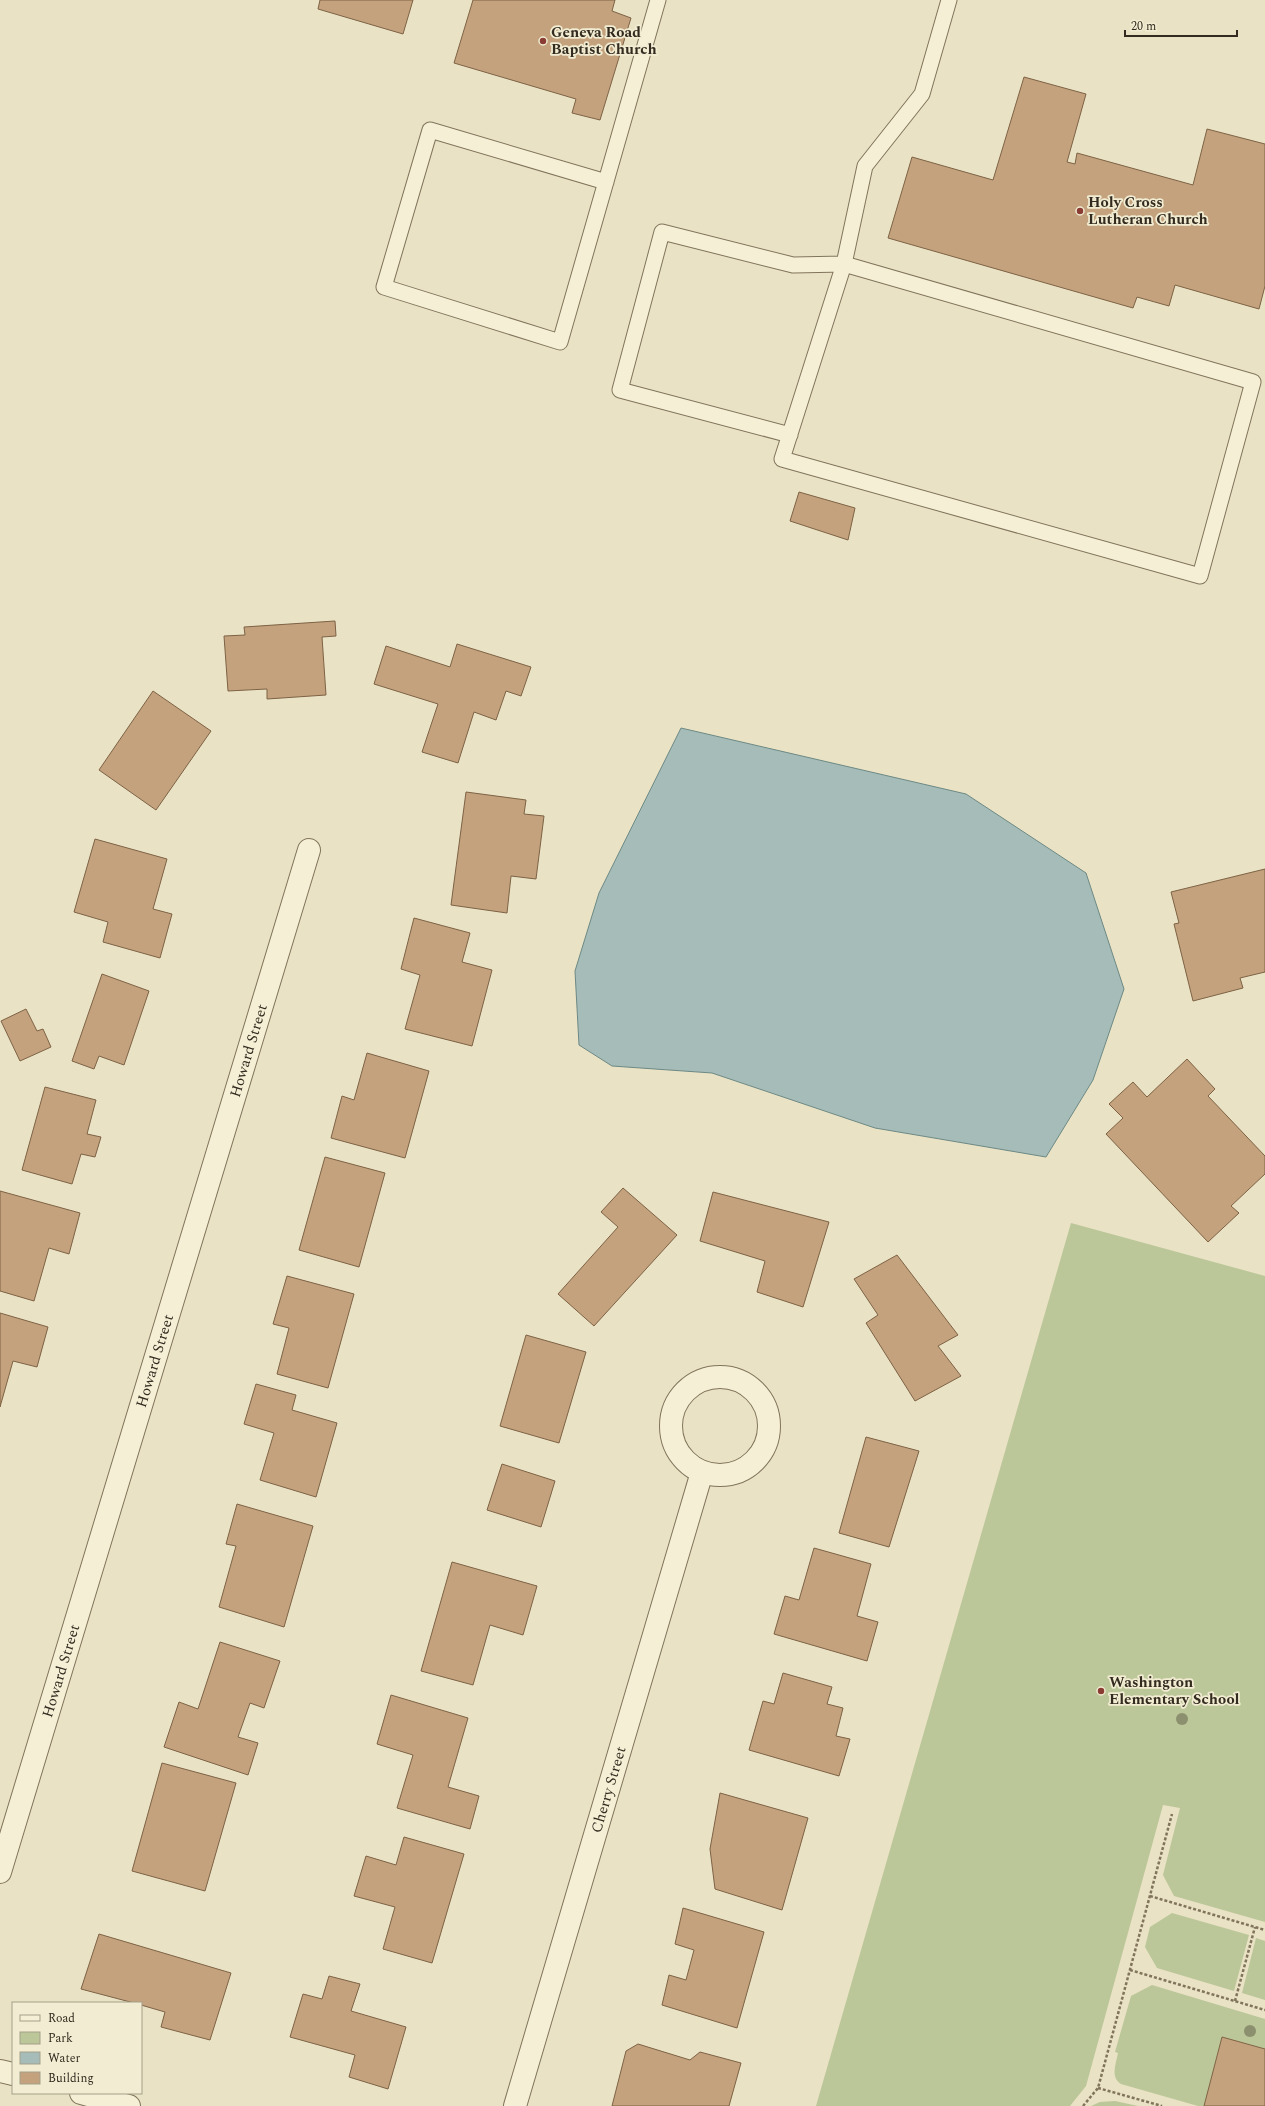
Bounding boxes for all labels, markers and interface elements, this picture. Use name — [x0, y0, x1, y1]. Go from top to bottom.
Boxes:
scale bar — [1125, 12, 1237, 38]
text: 20 m — [1131, 17, 1156, 36]
place label: Geneva Road Baptist Church — [551, 21, 657, 61]
marker: Geneva Road Baptist Church — [538, 36, 548, 46]
place label: Holy Cross Lutheran Church — [1088, 191, 1208, 231]
marker: Holy Cross Lutheran Church — [1075, 206, 1085, 216]
street label: Howard Street — [224, 1001, 274, 1100]
street label: Howard Street — [130, 1312, 180, 1410]
street label: Howard Street — [36, 1622, 86, 1721]
place label: Washington Elementary School — [1109, 1671, 1240, 1711]
marker: Washington Elementary School — [1096, 1686, 1106, 1696]
street label: Cherry Street — [585, 1744, 632, 1836]
legend — [12, 2002, 142, 2094]
text: Road — [48, 2009, 75, 2028]
text: Park — [48, 2029, 73, 2048]
text: Water — [48, 2049, 80, 2068]
text: Building — [48, 2069, 94, 2088]

